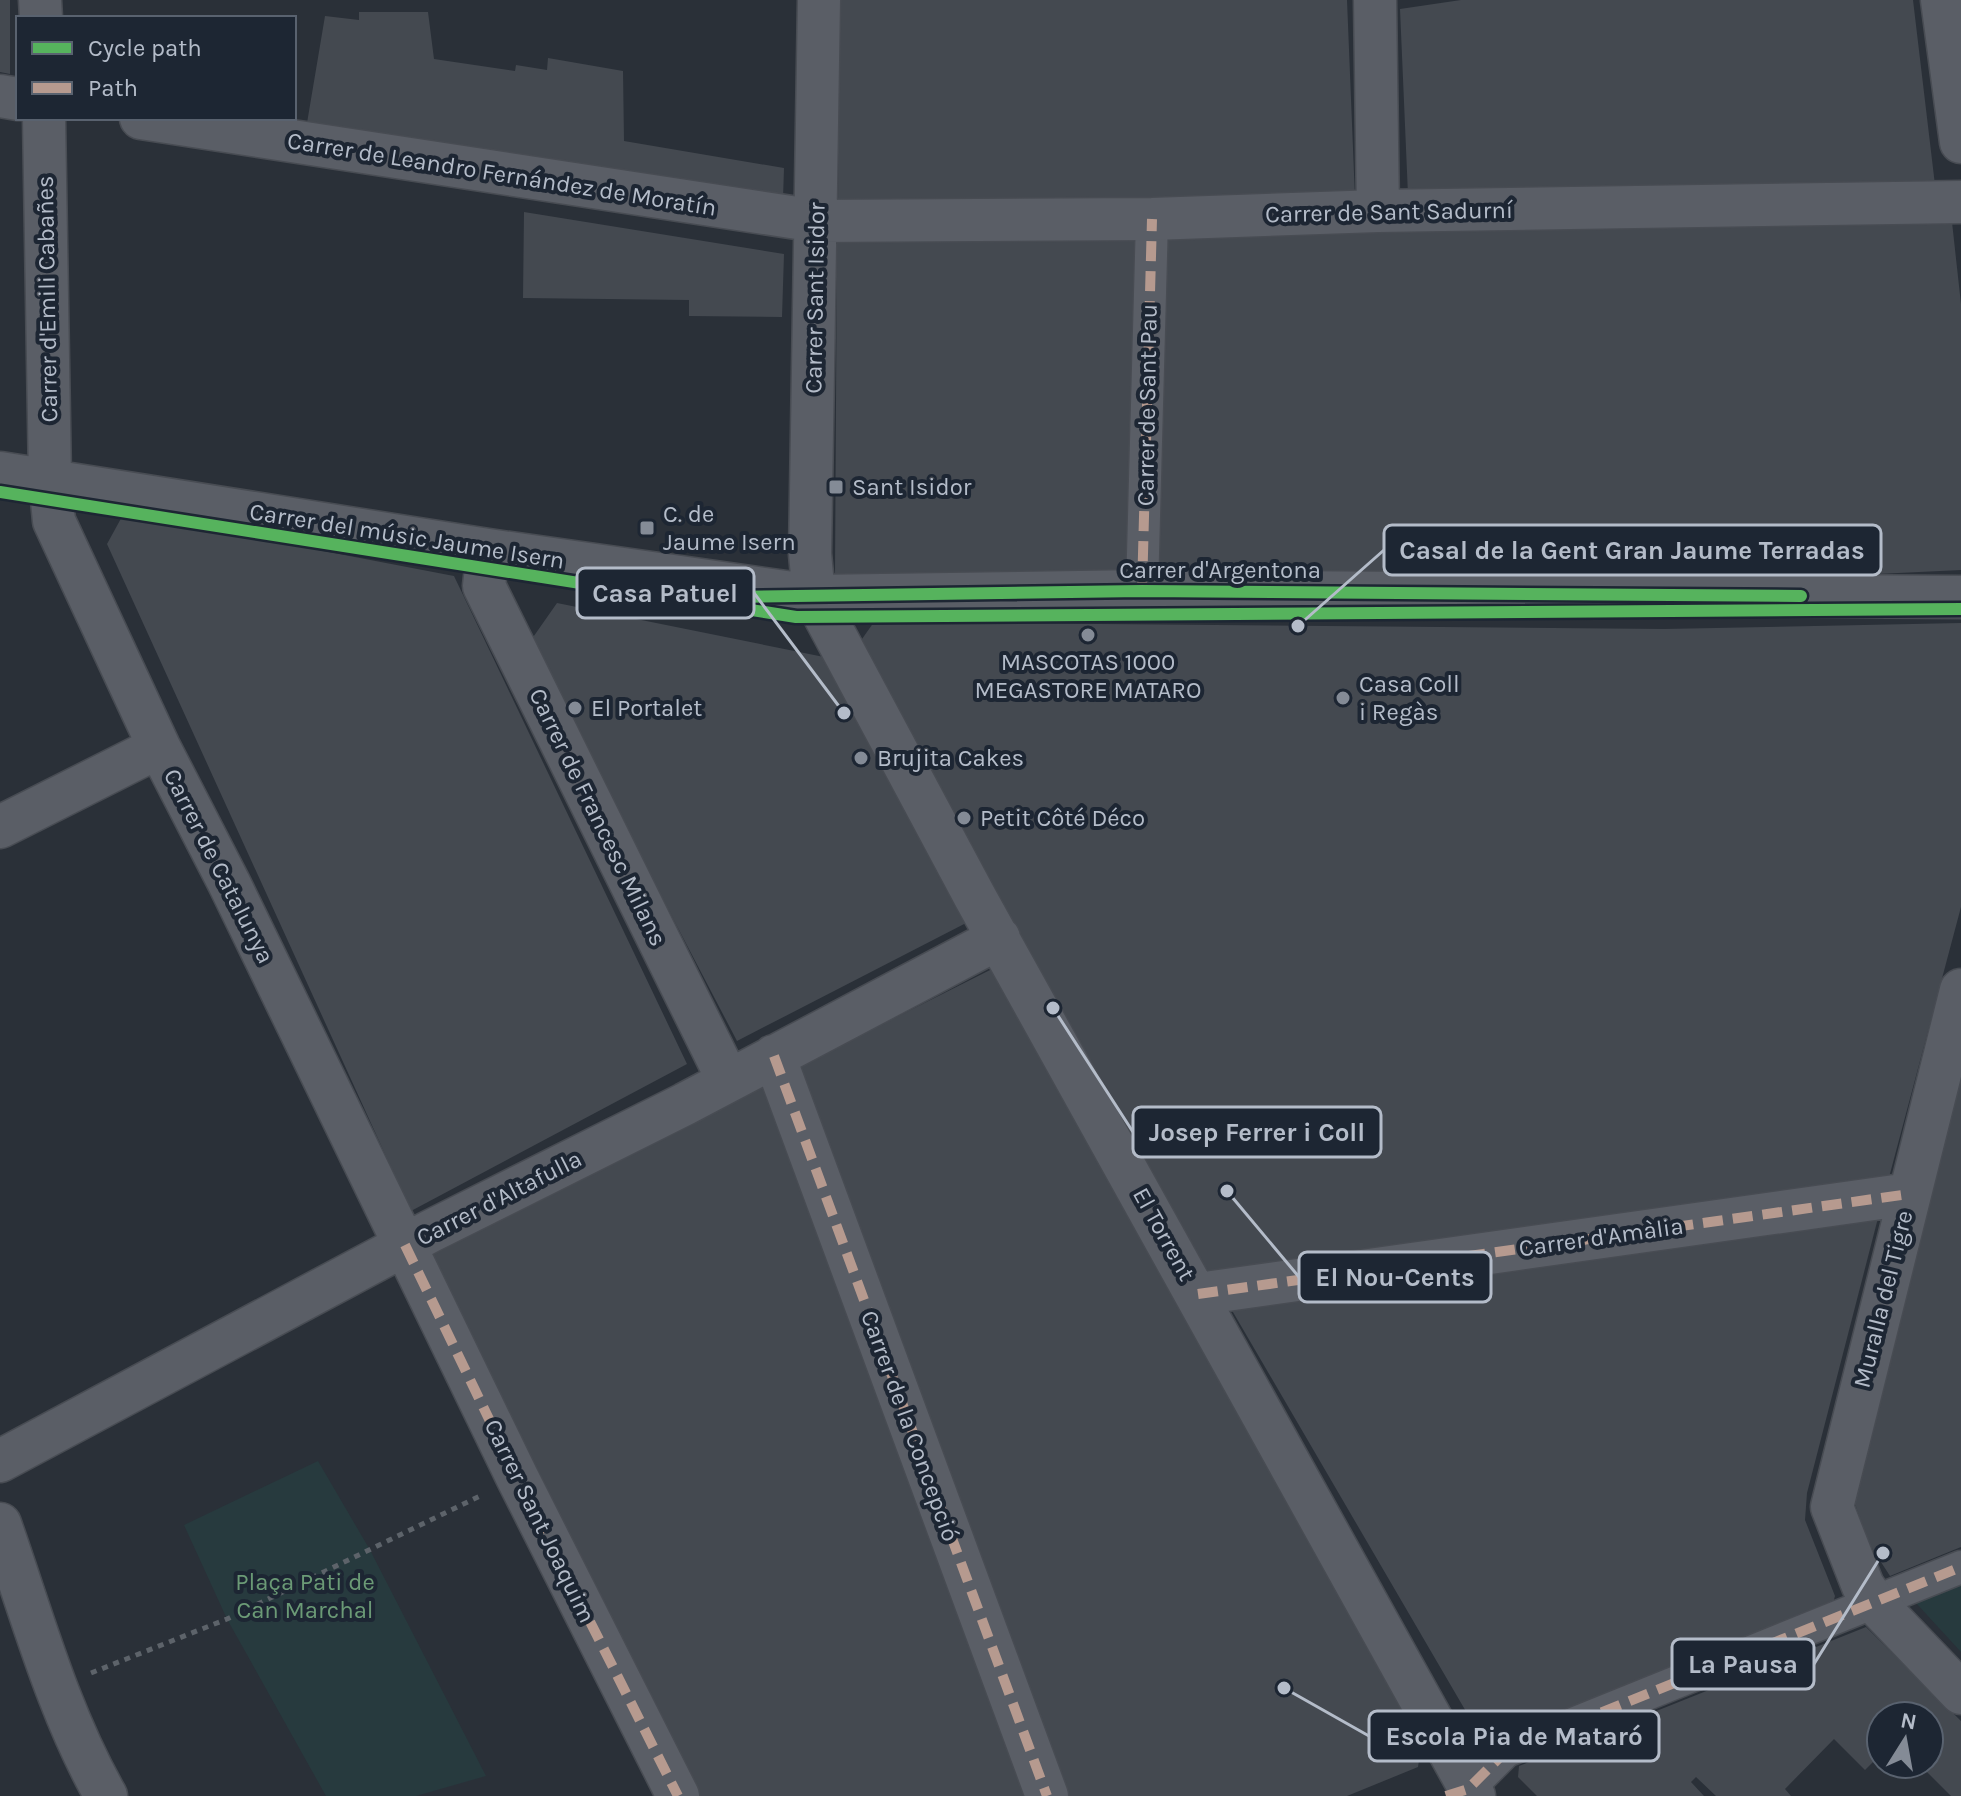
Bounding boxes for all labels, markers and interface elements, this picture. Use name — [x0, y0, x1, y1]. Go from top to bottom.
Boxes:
legend — [16, 16, 296, 120]
text: Cycle path — [88, 34, 202, 62]
text: Path — [88, 74, 138, 102]
street label: Carrer de Leandro Fernández de Moratín — [285, 126, 719, 222]
street label: Carrer d'Emili Cabañes — [31, 175, 63, 423]
street label: Carrer de Sant Sadurní — [1265, 196, 1514, 228]
street label: Carrer Sant Isidor — [799, 202, 831, 394]
street label: Carrer de Sant Pau — [1131, 304, 1163, 506]
place label: Sant Isidor — [852, 473, 972, 501]
marker: Sant Isidor — [827, 478, 845, 496]
street label: Carrer del músic Jaume Isern — [248, 497, 566, 575]
place label: C. de Jaume Isern — [663, 500, 796, 556]
marker: C. de Jaume Isern — [638, 519, 656, 537]
callout: Casal de la Gent Gran Jaume Terradas — [1384, 525, 1881, 575]
text: Casal de la Gent Gran Jaume Terradas — [1399, 535, 1865, 566]
street label: Carrer d'Argentona — [1119, 556, 1321, 584]
callout: Casa Patuel — [577, 568, 754, 618]
text: Casa Patuel — [592, 578, 738, 609]
marker: MASCOTAS 1000 MEGASTORE MATARO — [1079, 626, 1097, 644]
place label: MASCOTAS 1000 MEGASTORE MATARO — [974, 648, 1202, 704]
place label: Casa Coll i Regàs — [1359, 670, 1460, 726]
street label: Carrer de Francesc Milans — [523, 684, 673, 950]
marker: Casa Coll i Regàs — [1334, 689, 1352, 707]
place label: El Portalet — [591, 694, 702, 722]
marker: El Portalet — [566, 699, 584, 717]
place label: Brujita Cakes — [877, 744, 1024, 772]
marker: Brujita Cakes — [852, 749, 870, 767]
street label: Carrer de Catalunya — [158, 764, 280, 968]
place label: Petit Côté Déco — [980, 804, 1145, 832]
marker: Petit Côté Déco — [955, 809, 973, 827]
callout: Josep Ferrer i Coll — [1133, 1107, 1381, 1157]
text: Josep Ferrer i Coll — [1149, 1117, 1365, 1148]
street label: Carrer d'Altafulla — [412, 1144, 586, 1252]
street label: El Torrent — [1127, 1182, 1201, 1286]
street label: Muralla del Tigre — [1847, 1207, 1919, 1391]
street label: Carrer d'Amàlia — [1517, 1212, 1685, 1262]
callout: El Nou-Cents — [1299, 1252, 1491, 1302]
text: El Nou-Cents — [1315, 1262, 1475, 1293]
street label: Carrer de la Concepció — [855, 1307, 965, 1545]
street label: Carrer Sant Joaquim — [479, 1415, 601, 1627]
park label: Plaça Pati de Can Marchal — [235, 1568, 375, 1624]
callout: La Pausa — [1672, 1639, 1814, 1689]
text: La Pausa — [1688, 1649, 1798, 1680]
north arrow — [1865, 1700, 1945, 1780]
text: N — [1898, 1707, 1919, 1736]
callout: Escola Pia de Mataró — [1369, 1711, 1659, 1761]
text: Escola Pia de Mataró — [1385, 1721, 1643, 1752]

